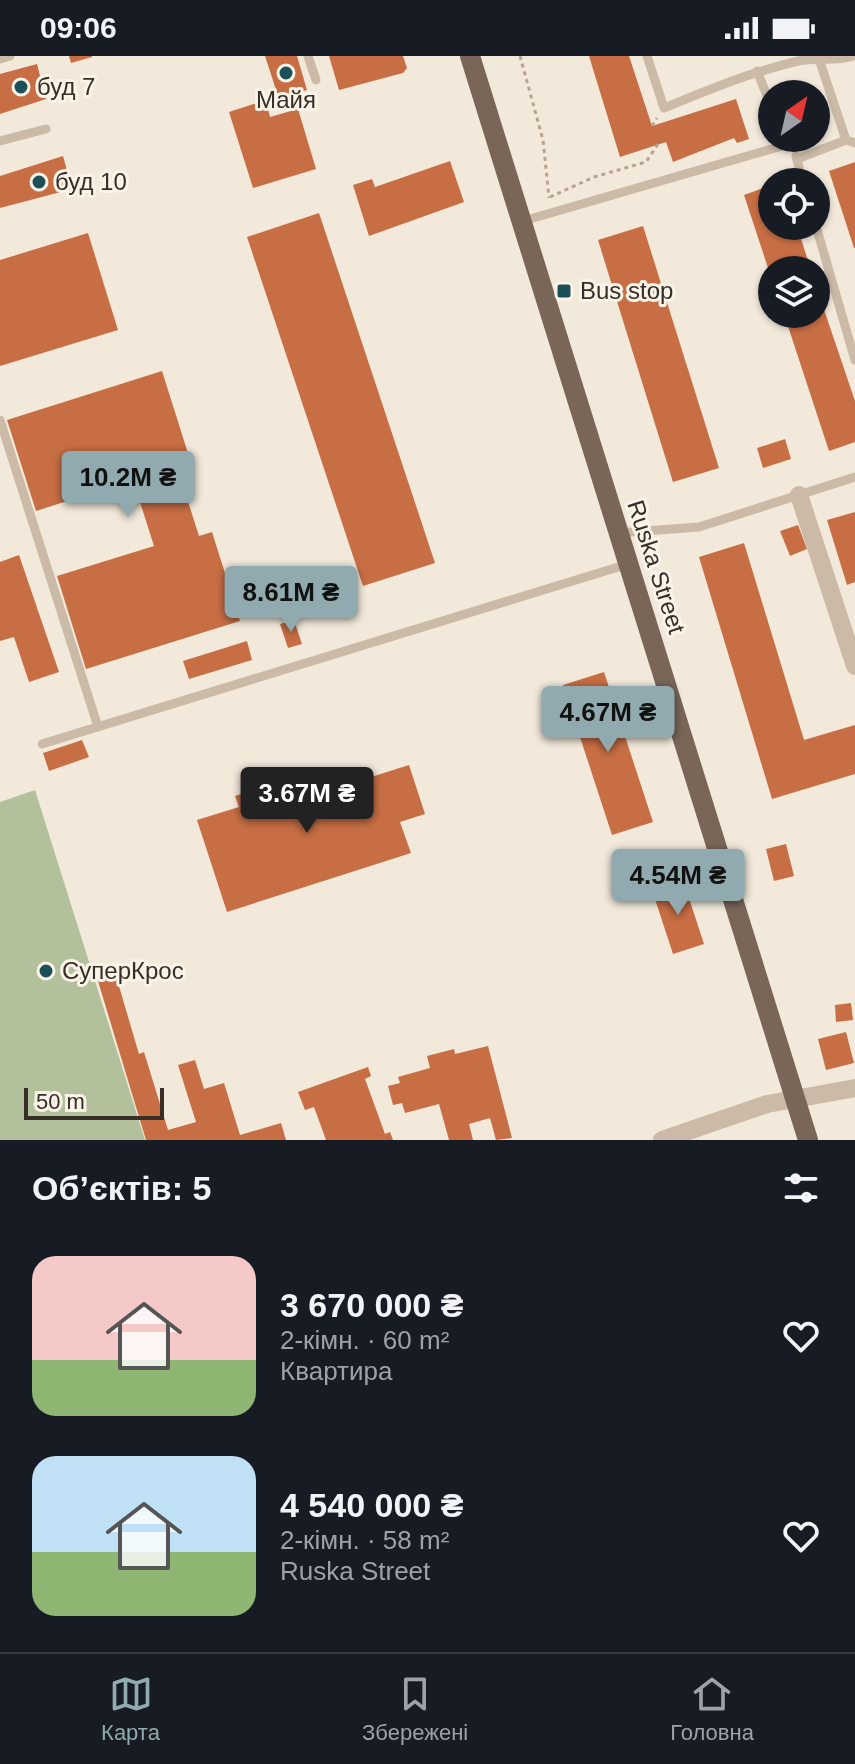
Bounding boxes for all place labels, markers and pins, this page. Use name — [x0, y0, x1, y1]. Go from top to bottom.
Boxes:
marker: Майя — [277, 64, 295, 82]
place label: буд 7 — [37, 73, 95, 100]
marker: буд 7 — [12, 78, 30, 96]
place label: Майя — [256, 86, 316, 113]
place label: буд 10 — [55, 168, 127, 195]
marker: буд 10 — [30, 173, 48, 191]
place label: Bus stop — [580, 277, 673, 304]
marker: Bus stop — [555, 282, 573, 300]
pin: 10.2M ₴ — [54, 451, 202, 519]
pin: 8.61M ₴ — [217, 566, 365, 634]
pin: 4.67M ₴ — [534, 686, 682, 754]
pin: 3.67M ₴ — [233, 767, 381, 835]
pin: 4.54M ₴ — [604, 849, 752, 917]
place label: СуперКрос — [62, 957, 184, 984]
marker: СуперКрос — [37, 962, 55, 980]

